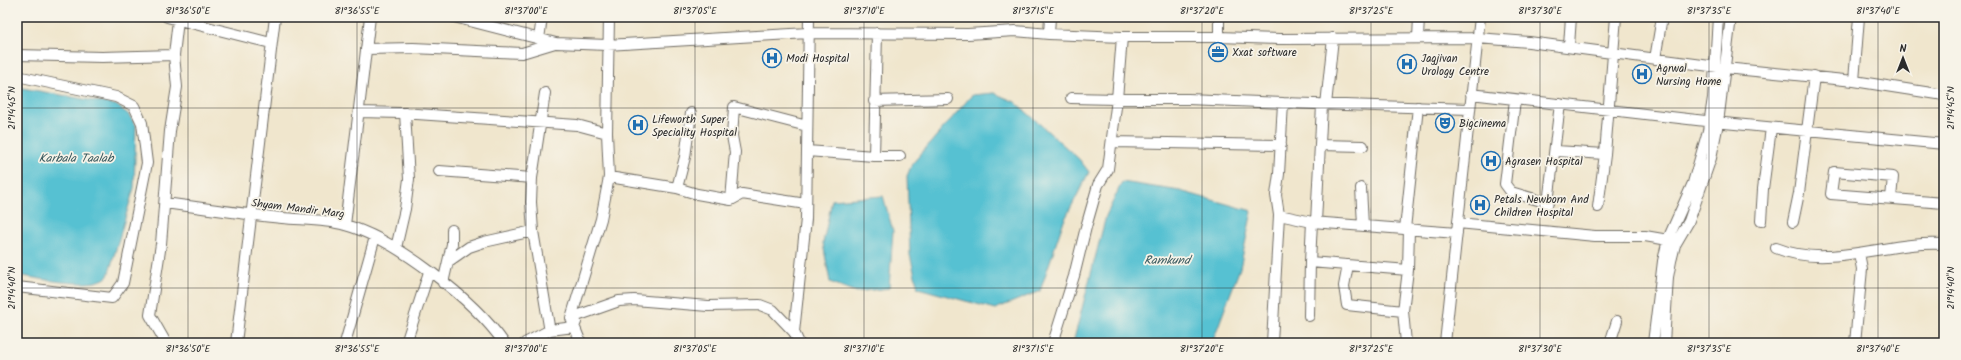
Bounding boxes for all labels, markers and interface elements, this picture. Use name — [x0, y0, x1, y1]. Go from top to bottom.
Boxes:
text: 81°36'50"E — [166, 3, 212, 19]
text: 81°36'55"E — [334, 3, 381, 19]
text: 81°37'00"E — [504, 3, 549, 19]
text: 81°37'05"E — [673, 3, 718, 19]
text: 81°37'10"E — [843, 3, 886, 19]
text: 81°37'15"E — [1012, 3, 1055, 19]
text: 81°37'20"E — [1180, 3, 1225, 19]
text: 81°37'25"E — [1349, 3, 1394, 19]
text: 81°37'30"E — [1518, 3, 1563, 19]
text: 81°37'35"E — [1687, 3, 1732, 19]
text: 81°37'40"E — [1856, 3, 1901, 19]
north arrow — [1883, 38, 1923, 78]
text: N — [1900, 40, 1907, 58]
office icon: Xxat software — [1207, 41, 1229, 63]
place label: Xxat software — [1232, 44, 1297, 62]
hospital icon: Modi Hospital — [761, 47, 783, 69]
place label: Modi Hospital — [786, 50, 850, 68]
place label: Jagjivan Urology Centre — [1421, 50, 1489, 81]
hospital icon: Jagjivan Urology Centre — [1396, 53, 1418, 75]
place label: Agrwal Nursing Home — [1656, 60, 1721, 91]
hospital icon: Agrwal Nursing Home — [1631, 63, 1653, 85]
text: 21°14'45"N — [4, 86, 20, 130]
text: 21°14'45"N — [1943, 86, 1959, 130]
place label: Lifeworth Super Speciality Hospital — [652, 111, 737, 142]
theatre icon: Bigcinema — [1434, 112, 1456, 134]
hospital icon: Lifeworth Super Speciality Hospital — [627, 114, 649, 136]
place label: Bigcinema — [1459, 115, 1506, 133]
water label: Karbala Taalab — [39, 149, 115, 168]
hospital icon: Agrasen Hospital — [1480, 150, 1502, 172]
place label: Agrasen Hospital — [1505, 153, 1583, 171]
place label: Petals Newborn And Children Hospital — [1494, 191, 1589, 222]
street label: Shyam Mandir Marg — [250, 194, 346, 224]
hospital icon: Petals Newborn And Children Hospital — [1469, 194, 1491, 216]
water label: Ramkund — [1144, 251, 1193, 270]
text: 21°14'40"N — [4, 266, 20, 310]
text: 21°14'40"N — [1943, 266, 1959, 310]
text: 81°36'50"E — [166, 341, 212, 357]
text: 81°36'55"E — [334, 341, 381, 357]
text: 81°37'00"E — [504, 341, 549, 357]
text: 81°37'05"E — [673, 341, 718, 357]
text: 81°37'10"E — [843, 341, 886, 357]
text: 81°37'15"E — [1012, 341, 1055, 357]
text: 81°37'20"E — [1180, 341, 1225, 357]
text: 81°37'25"E — [1349, 341, 1394, 357]
text: 81°37'30"E — [1518, 341, 1563, 357]
text: 81°37'35"E — [1687, 341, 1732, 357]
text: 81°37'40"E — [1856, 341, 1901, 357]

